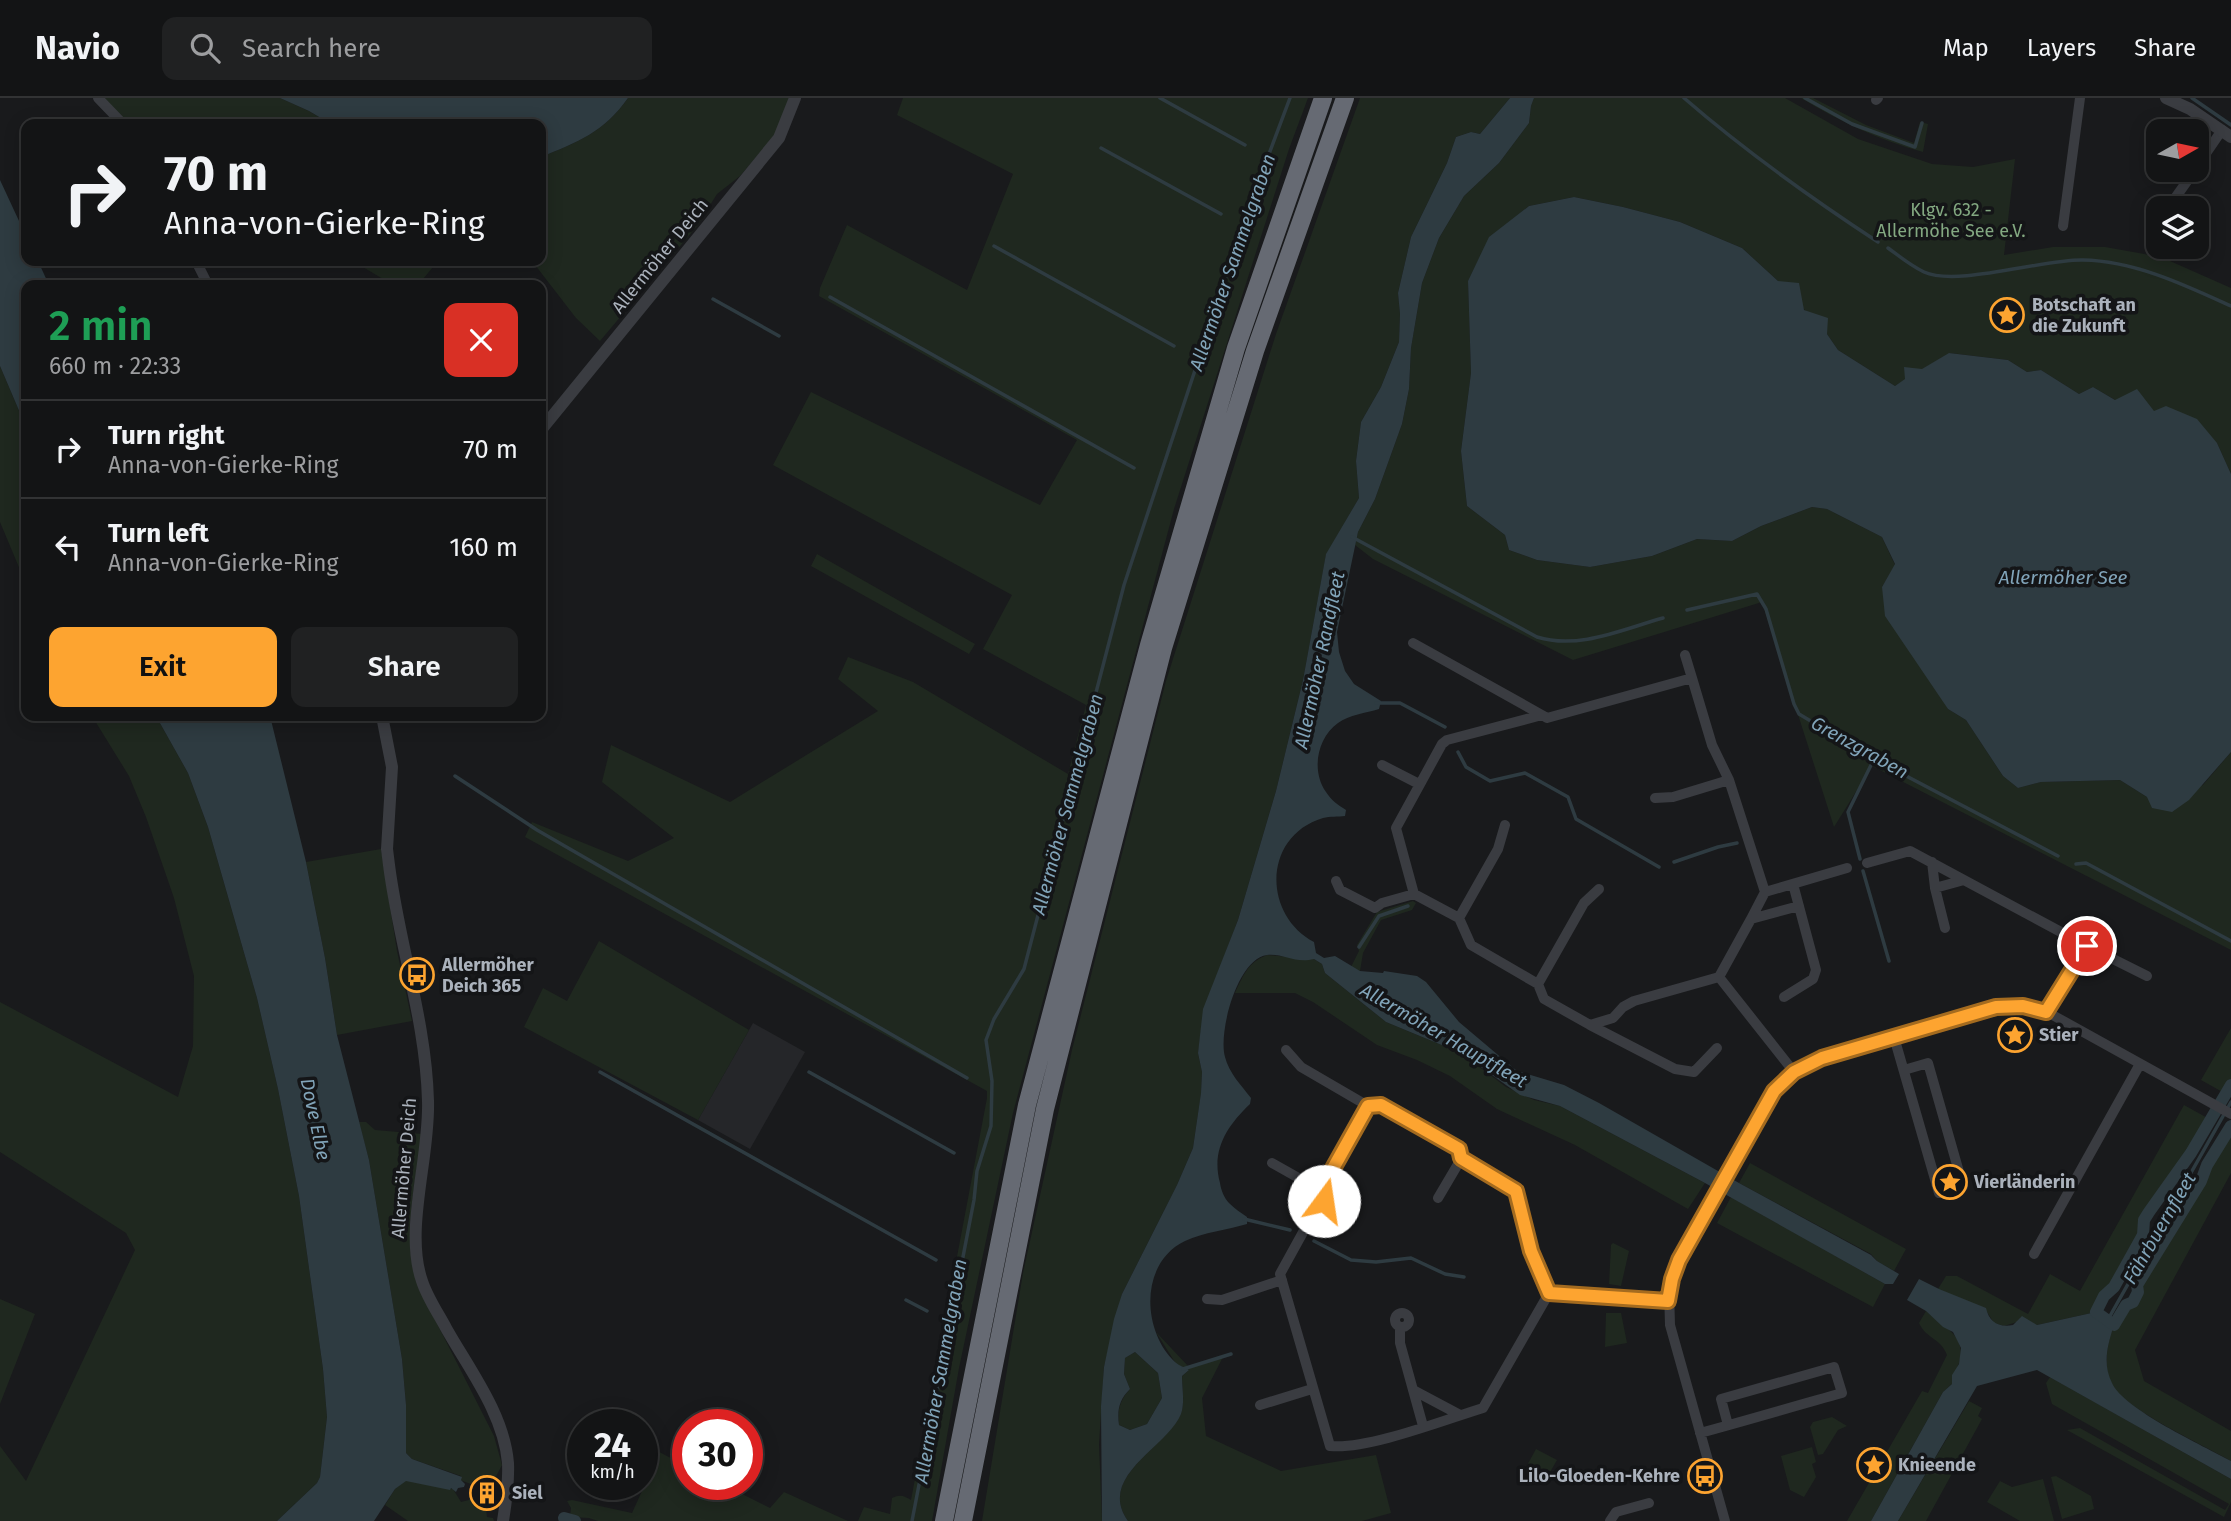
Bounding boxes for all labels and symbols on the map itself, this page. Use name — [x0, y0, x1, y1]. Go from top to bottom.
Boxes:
north arrow — [2146, 119, 2208, 182]
water label: Allermöher Sammelgraben — [1184, 151, 1280, 374]
street label: Allermöher Deich — [607, 194, 713, 318]
park label: Klgv. 632 - Allermöhe See e.V. — [1876, 199, 2026, 242]
place label: Botschaft an die Zukunft — [2032, 294, 2136, 337]
place icon: Botschaft an die Zukunft — [1988, 296, 2026, 334]
water label: Allermöher See — [1998, 566, 2127, 589]
water label: Allermöher Randfleet — [1289, 569, 1350, 752]
water label: Allermöher Sammelgraben — [1027, 691, 1108, 918]
water label: Grenzgraben — [1807, 711, 1912, 784]
pin — [2057, 916, 2117, 976]
place label: Allermöher Deich 365 — [441, 954, 534, 997]
bus stop icon: Allermöher Deich 365 — [398, 956, 436, 994]
water label: Allermöher Hauptfleet — [1355, 978, 1531, 1093]
place icon: Stier — [1996, 1016, 2034, 1054]
place label: Stier — [2039, 1024, 2079, 1046]
water label: Dove Elbe — [296, 1076, 335, 1162]
street label: Allermöher Deich — [387, 1097, 421, 1239]
place icon: Vierländerin — [1931, 1163, 1969, 1201]
position arrow — [1287, 1164, 1361, 1238]
water label: Fährbuernfleet — [2118, 1168, 2201, 1288]
place label: Vierländerin — [1973, 1171, 2075, 1193]
water label: Allermöher Sammelgraben — [909, 1257, 972, 1486]
speed limit sign: 30 — [672, 1409, 763, 1500]
place icon: Knieende — [1855, 1446, 1893, 1484]
place label: Knieende — [1898, 1454, 1976, 1476]
bus stop icon: Lilo-Gloeden-Kehre — [1686, 1457, 1724, 1495]
place label: Lilo-Gloeden-Kehre — [1519, 1465, 1680, 1487]
building icon: Siel — [468, 1474, 506, 1512]
place label: Siel — [512, 1482, 543, 1504]

